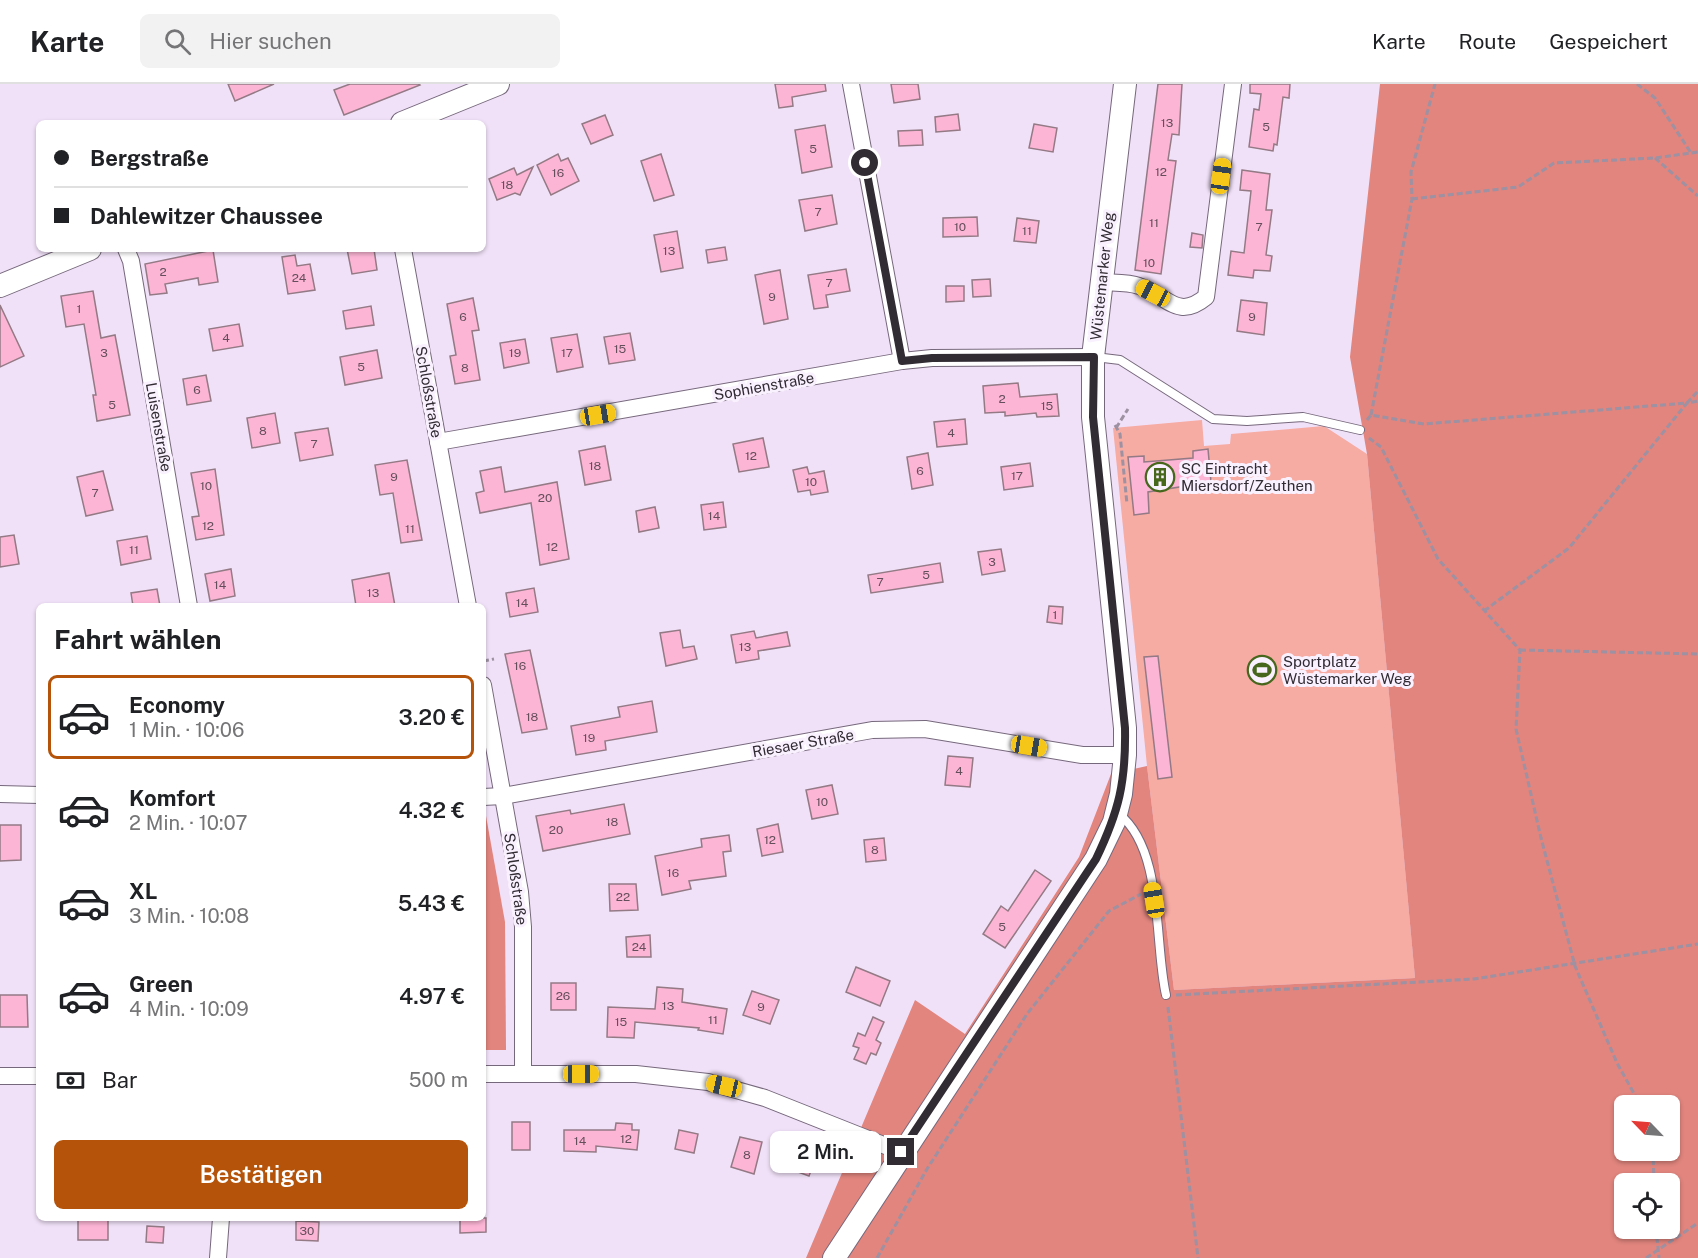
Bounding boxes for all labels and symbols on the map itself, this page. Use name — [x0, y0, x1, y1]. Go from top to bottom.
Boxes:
house number: 13 — [1161, 116, 1173, 130]
house number: 5 — [1262, 120, 1270, 134]
house number: 5 — [809, 142, 817, 156]
route start — [851, 149, 878, 176]
car — [1210, 157, 1232, 195]
house number: 12 — [1155, 165, 1167, 179]
house number: 16 — [552, 166, 564, 180]
house number: 18 — [501, 178, 514, 192]
house number: 7 — [814, 205, 822, 219]
street label: Wüstemarker Weg — [1087, 211, 1117, 341]
house number: 11 — [1149, 216, 1159, 230]
house number: 10 — [954, 220, 966, 234]
house number: 7 — [1255, 220, 1263, 234]
house number: 11 — [1022, 224, 1032, 238]
house number: 13 — [663, 244, 675, 258]
house number: 10 — [1143, 256, 1155, 270]
house number: 2 — [159, 265, 167, 279]
house number: 24 — [292, 271, 307, 285]
house number: 7 — [825, 276, 833, 290]
car — [1133, 277, 1173, 309]
house number: 9 — [768, 290, 776, 304]
house number: 1 — [77, 302, 81, 316]
house number: 6 — [459, 310, 467, 324]
house number: 9 — [1248, 310, 1256, 324]
house number: 4 — [222, 331, 230, 345]
house number: 15 — [614, 342, 627, 356]
street label: Schloßstraße — [413, 345, 445, 439]
house number: 3 — [100, 346, 108, 360]
house number: 19 — [509, 346, 521, 360]
house number: 17 — [561, 346, 573, 360]
house number: 5 — [357, 360, 365, 374]
house number: 8 — [461, 361, 469, 375]
street label: Sophienstraße — [713, 369, 815, 403]
street label: Luisenstraße — [143, 381, 175, 473]
house number: 6 — [193, 383, 201, 397]
house number: 2 — [998, 392, 1006, 406]
house number: 5 — [108, 398, 116, 412]
house number: 15 — [1041, 399, 1054, 413]
car — [579, 403, 617, 427]
house number: 8 — [259, 424, 267, 438]
house number: 4 — [947, 426, 955, 440]
house number: 7 — [310, 437, 318, 451]
house number: 12 — [745, 449, 757, 463]
house number: 18 — [589, 459, 602, 473]
place label: SC Eintracht Miersdorf/Zeuthen — [1181, 460, 1313, 494]
building icon: SC Eintracht Miersdorf/Zeuthen — [1144, 461, 1176, 493]
house number: 6 — [916, 464, 924, 478]
house number: 17 — [1011, 469, 1023, 483]
house number: 9 — [390, 470, 398, 484]
house number: 10 — [805, 475, 817, 489]
house number: 10 — [200, 479, 212, 493]
house number: 7 — [91, 486, 99, 500]
house number: 20 — [538, 491, 552, 505]
house number: 14 — [708, 509, 721, 523]
house number: 12 — [202, 519, 214, 533]
house number: 11 — [405, 522, 415, 536]
house number: 12 — [546, 540, 558, 554]
house number: 11 — [129, 543, 139, 557]
house number: 3 — [988, 555, 996, 569]
house number: 5 — [922, 568, 930, 582]
house number: 7 — [876, 575, 884, 589]
house number: 14 — [214, 578, 227, 592]
house number: 13 — [367, 586, 379, 600]
house number: 14 — [516, 596, 529, 610]
house number: 1 — [1053, 608, 1057, 622]
house number: 13 — [739, 640, 751, 654]
place label: Sportplatz Wüstemarker Weg — [1283, 653, 1412, 687]
sports icon: Sportplatz Wüstemarker Weg — [1246, 654, 1278, 686]
house number: 16 — [514, 659, 526, 673]
house number: 18 — [526, 710, 539, 724]
street label: Riesaer Straße — [751, 726, 855, 760]
house number: 19 — [583, 731, 595, 745]
car — [1010, 734, 1048, 758]
house number: 4 — [955, 764, 963, 778]
house number: 10 — [816, 795, 828, 809]
house number: 18 — [606, 815, 619, 829]
house number: 20 — [549, 823, 563, 837]
street label: Schloßstraße — [501, 832, 531, 926]
house number: 12 — [764, 833, 776, 847]
house number: 8 — [871, 843, 879, 857]
house number: 16 — [667, 866, 679, 880]
car — [1142, 881, 1166, 919]
house number: 22 — [616, 890, 630, 904]
house number: 5 — [998, 920, 1006, 934]
house number: 24 — [632, 940, 647, 954]
house number: 26 — [556, 989, 570, 1003]
house number: 13 — [662, 999, 674, 1013]
house number: 9 — [757, 1000, 765, 1014]
house number: 11 — [708, 1013, 718, 1027]
house number: 15 — [615, 1015, 628, 1029]
car — [563, 1065, 599, 1083]
car — [704, 1073, 744, 1099]
north arrow — [1614, 1095, 1680, 1161]
callout: 2 Min. — [769, 1131, 880, 1173]
house number: 12 — [620, 1132, 632, 1146]
house number: 14 — [574, 1134, 587, 1148]
route end — [887, 1138, 914, 1165]
house number: 8 — [743, 1148, 751, 1162]
house number: 30 — [300, 1224, 314, 1238]

